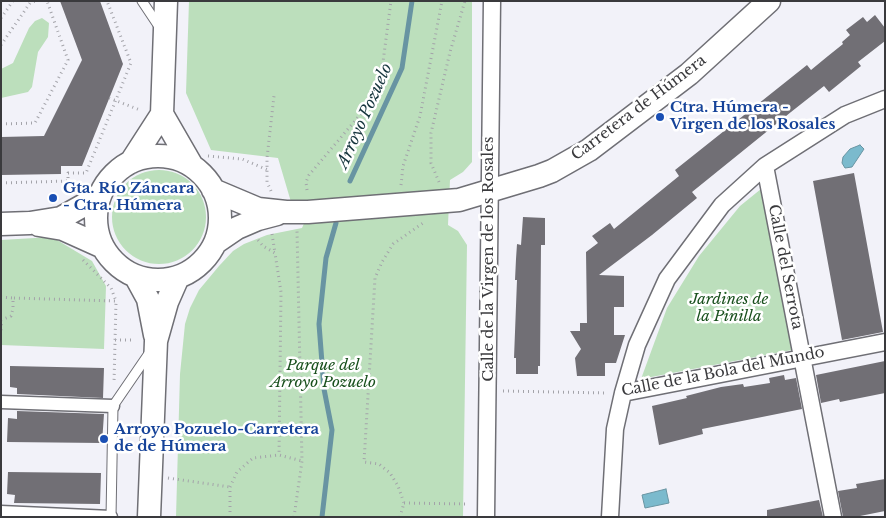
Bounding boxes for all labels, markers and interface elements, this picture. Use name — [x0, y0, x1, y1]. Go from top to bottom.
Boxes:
street label: Carretera de Húmera — [568, 51, 710, 165]
water label: Arroyo Pozuelo — [333, 61, 397, 171]
place label: Ctra. Húmera - Virgen de los Rosales — [670, 99, 836, 134]
marker: Ctra. Húmera - Virgen de los Rosales — [654, 111, 666, 123]
street label: Calle de la Virgen de los Rosales — [480, 136, 498, 382]
place label: Gta. Río Záncara - Ctra. Húmera — [63, 180, 195, 215]
marker: Gta. Río Záncara - Ctra. Húmera — [47, 192, 59, 204]
street label: Calle del Serrota — [764, 203, 806, 331]
park label: Jardines de la Pinilla — [690, 291, 768, 326]
street label: Calle de la Bola del Mundo — [620, 343, 826, 401]
park label: Parque del Arroyo Pozuelo — [270, 357, 376, 392]
place label: Arroyo Pozuelo-Carretera de de Húmera — [114, 421, 319, 456]
marker: Arroyo Pozuelo-Carretera de de Húmera — [98, 433, 110, 445]

